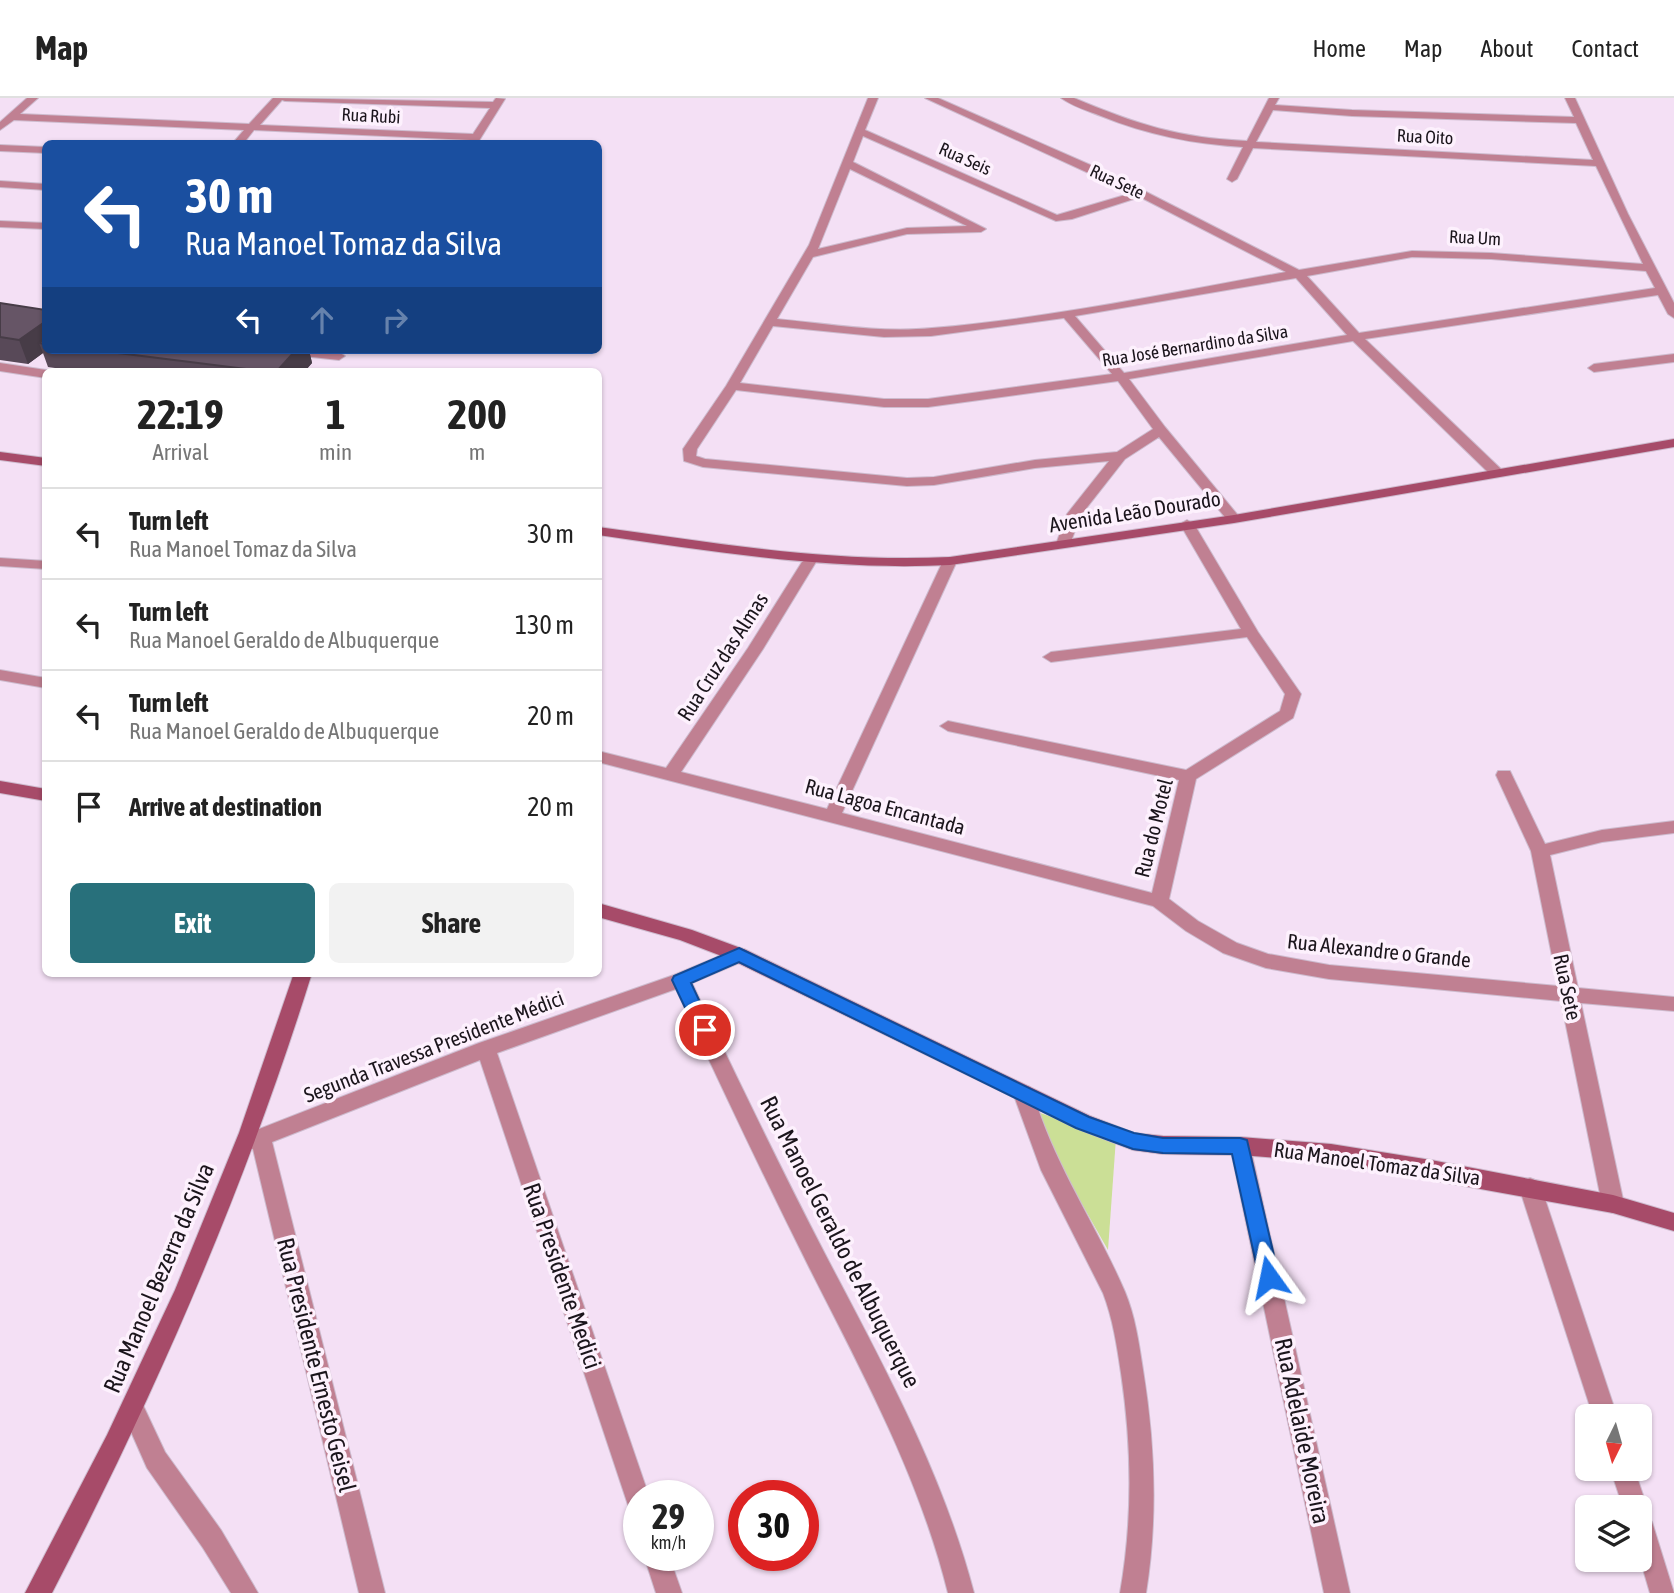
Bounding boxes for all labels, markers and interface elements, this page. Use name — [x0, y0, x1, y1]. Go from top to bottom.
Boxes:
text: Map — [35, 29, 88, 67]
text: Home — [1312, 35, 1366, 62]
text: Map — [1404, 35, 1442, 62]
text: About — [1480, 35, 1533, 62]
text: Contact — [1571, 35, 1639, 62]
street label: Rua Rubi — [341, 103, 401, 128]
street label: Rua Oito — [1396, 125, 1454, 148]
street label: Rua Seis — [936, 138, 994, 179]
street label: Rua Sete — [1087, 160, 1148, 203]
text: 30 m — [185, 167, 273, 223]
icon: left — [70, 168, 161, 259]
text: Rua Manoel Tomaz da Silva — [185, 225, 502, 262]
street label: Rua Um — [1448, 226, 1502, 249]
icon: left — [230, 301, 268, 339]
icon: ahead — [303, 301, 341, 339]
icon: right — [376, 301, 414, 339]
street label: Rua José Bernardino da Silva — [1101, 320, 1289, 371]
text: 22:19 — [137, 390, 224, 438]
text: 1 — [326, 390, 345, 438]
text: 200 — [447, 390, 507, 438]
text: Arrival — [152, 439, 209, 465]
text: min — [319, 439, 352, 465]
text: m — [469, 439, 485, 465]
street label: Avenida Leão Dourado — [1047, 486, 1222, 536]
text: Turn left — [129, 506, 209, 536]
icon: left — [70, 515, 108, 553]
text: 30 m — [527, 519, 574, 549]
text: Rua Manoel Tomaz da Silva — [129, 536, 357, 562]
street label: Rua Cruz das Almas — [672, 588, 772, 725]
text: Turn left — [129, 597, 209, 627]
icon: left — [70, 606, 108, 644]
text: 130 m — [515, 610, 574, 640]
text: Rua Manoel Geraldo de Albuquerque — [129, 627, 439, 653]
text: Turn left — [129, 688, 209, 718]
icon: left — [70, 697, 108, 735]
text: 20 m — [527, 701, 574, 731]
text: Rua Manoel Geraldo de Albuquerque — [129, 718, 439, 744]
street label: Rua Lagoa Encantada — [803, 773, 968, 839]
street label: Rua do Motel — [1129, 776, 1177, 880]
icon: arrive — [70, 788, 108, 826]
text: Arrive at destination — [129, 792, 322, 822]
text: 20 m — [527, 792, 574, 822]
button: Exit — [70, 883, 315, 963]
button: Share — [329, 883, 574, 963]
street label: Rua Alexandre o Grande — [1286, 928, 1472, 972]
street label: Rua Sete — [1549, 952, 1587, 1022]
street label: Segunda Travessa Presidente Médici — [300, 985, 567, 1107]
pin — [675, 1000, 735, 1060]
icon: arrive — [686, 1011, 724, 1049]
street label: Rua Manoel Geraldo de Albuquerque — [755, 1091, 926, 1392]
street label: Rua Manoel Tomaz da Silva — [1272, 1137, 1482, 1189]
street label: Rua Manoel Bezerra da Silva — [98, 1159, 219, 1397]
street label: Rua Presidente Medici — [518, 1179, 607, 1372]
street label: Rua Presidente Ernesto Geisel — [272, 1235, 361, 1495]
position arrow — [1232, 1240, 1306, 1314]
street label: Rua Adelaide Moreira — [1270, 1336, 1335, 1526]
north arrow — [1575, 1404, 1652, 1480]
map controls — [1575, 1404, 1652, 1572]
speed limit sign: 30 — [728, 1480, 819, 1571]
button: layers — [1575, 1495, 1652, 1572]
text: 29 — [652, 1496, 685, 1536]
text: km/h — [651, 1532, 686, 1553]

